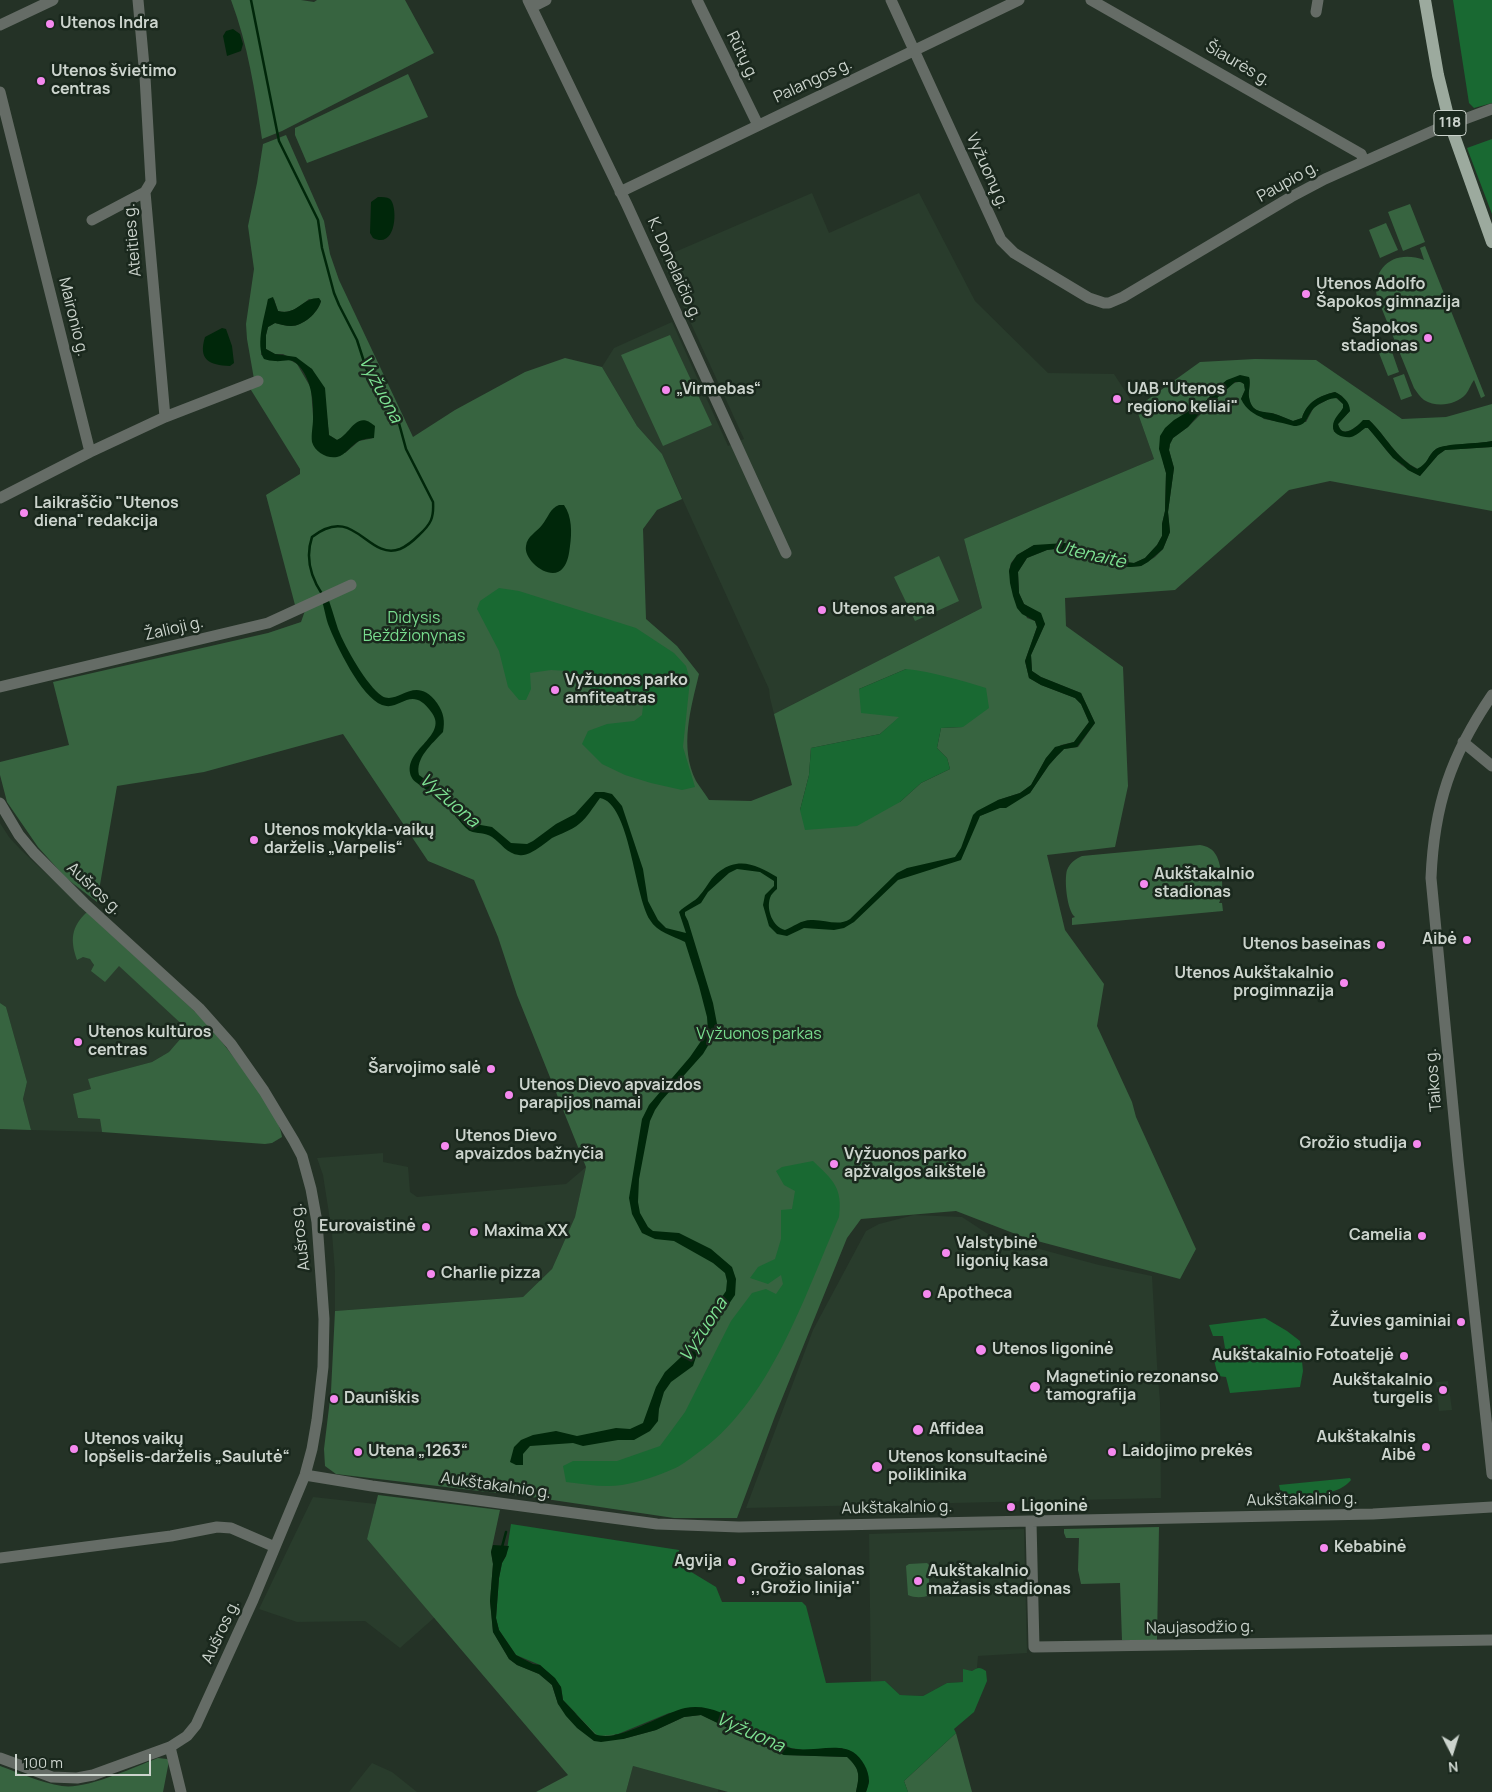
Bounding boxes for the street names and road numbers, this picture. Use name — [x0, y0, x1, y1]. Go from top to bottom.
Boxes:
street label: Rūtų g. — [722, 28, 762, 84]
street label: Šiaurės g. — [1202, 38, 1274, 90]
street label: Palangos g. — [771, 54, 855, 108]
road number: 118 — [1434, 110, 1466, 136]
street label: Vyžuonų g. — [962, 130, 1012, 212]
street label: Paupio g. — [1254, 157, 1322, 207]
street label: Ateities g. — [120, 202, 146, 278]
street label: K. Donelaičio g. — [643, 215, 705, 323]
street label: Maironio g. — [54, 276, 92, 358]
street label: Žalioji g. — [143, 613, 205, 645]
street label: Aušros g. — [63, 859, 125, 919]
street label: Taikos g. — [1422, 1048, 1446, 1112]
street label: Aušros g. — [287, 1202, 315, 1272]
street label: Aukštakalnio g. — [440, 1469, 552, 1503]
street label: Aukštakalnio g. — [1246, 1489, 1358, 1511]
street label: Aukštakalnio g. — [841, 1497, 953, 1519]
street label: Aušros g. — [198, 1597, 244, 1667]
street label: Naujasodžio g. — [1146, 1617, 1254, 1639]

